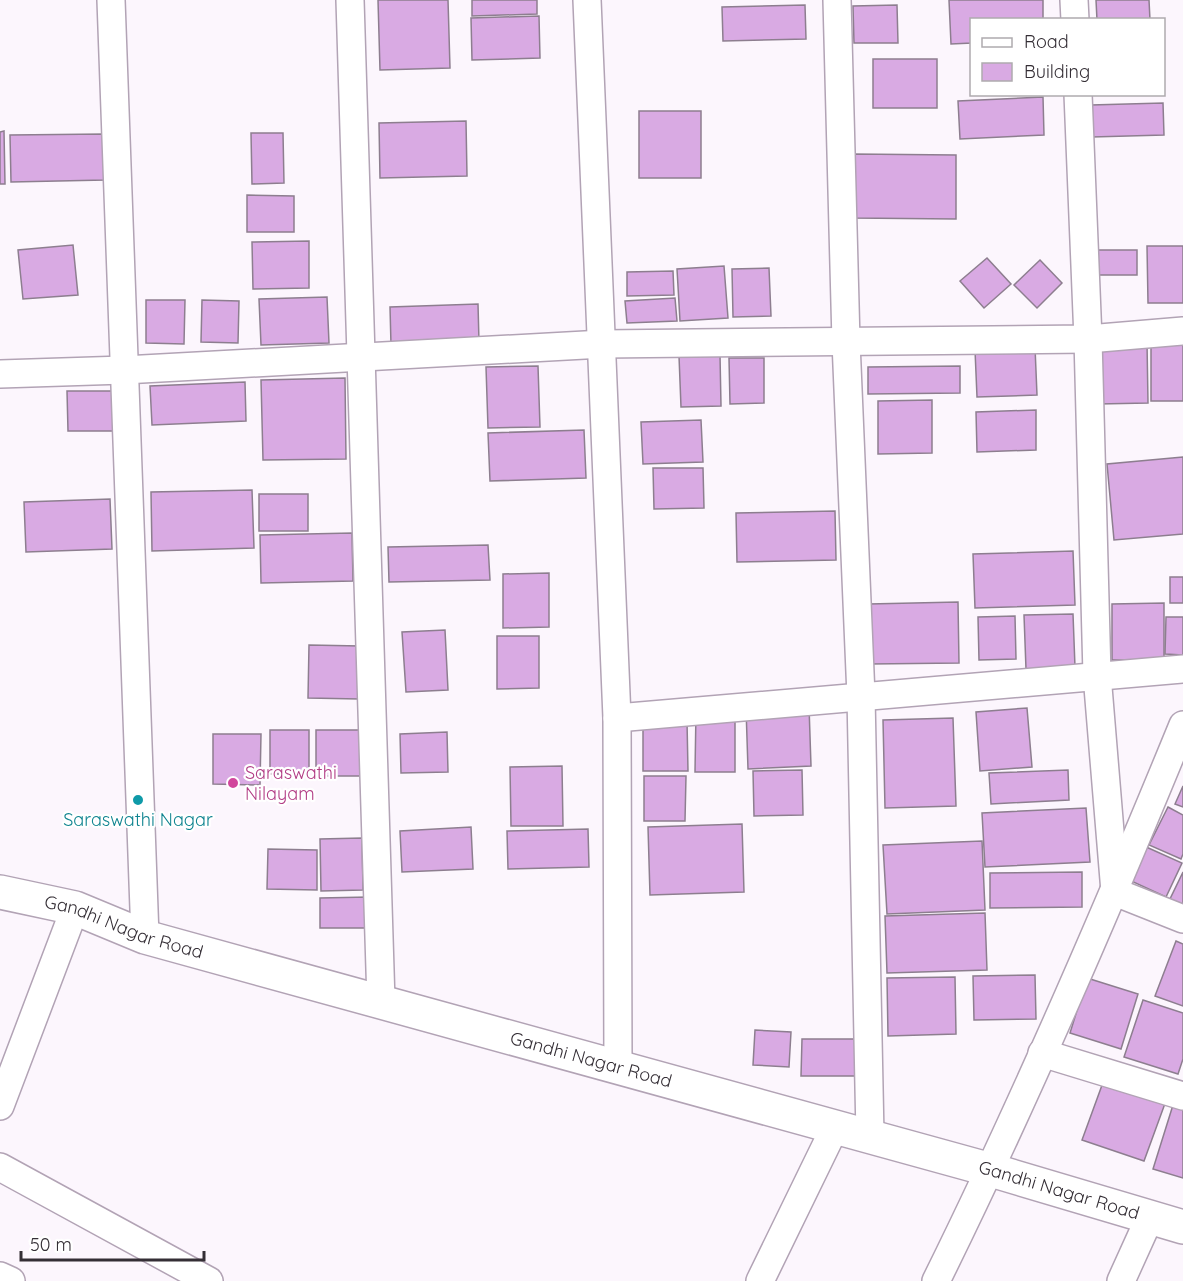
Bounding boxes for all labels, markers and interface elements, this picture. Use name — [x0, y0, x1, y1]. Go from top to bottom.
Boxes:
legend — [970, 18, 1165, 96]
text: Road — [1024, 30, 1069, 53]
text: Building — [1024, 60, 1090, 83]
place label: Saraswathi Nilayam — [245, 761, 337, 805]
marker: Saraswathi Nilayam — [226, 776, 240, 790]
marker: Saraswathi Nagar — [131, 793, 145, 807]
place label: Saraswathi Nagar — [63, 808, 213, 831]
street label: Gandhi Nagar Road — [42, 890, 206, 964]
street label: Gandhi Nagar Road — [508, 1026, 674, 1093]
street label: Gandhi Nagar Road — [976, 1155, 1142, 1224]
scale bar — [21, 1224, 204, 1262]
text: 50 m — [30, 1233, 72, 1256]

